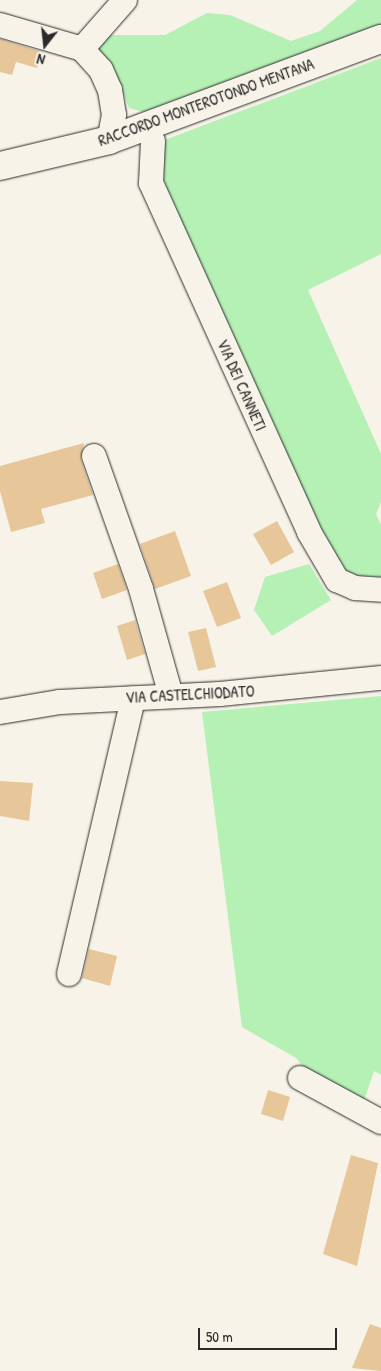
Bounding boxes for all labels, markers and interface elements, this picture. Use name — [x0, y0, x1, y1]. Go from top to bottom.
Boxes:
north arrow — [20, 20, 70, 70]
text: N — [35, 50, 47, 70]
street label: RACCORDO MONTEROTONDO MENTANA — [95, 54, 317, 150]
street label: VIA DEI CANNETI — [213, 336, 271, 434]
street label: VIA CASTELCHIODATO — [125, 681, 255, 707]
scale bar — [201, 1318, 340, 1350]
text: 50 m — [206, 1326, 233, 1347]

